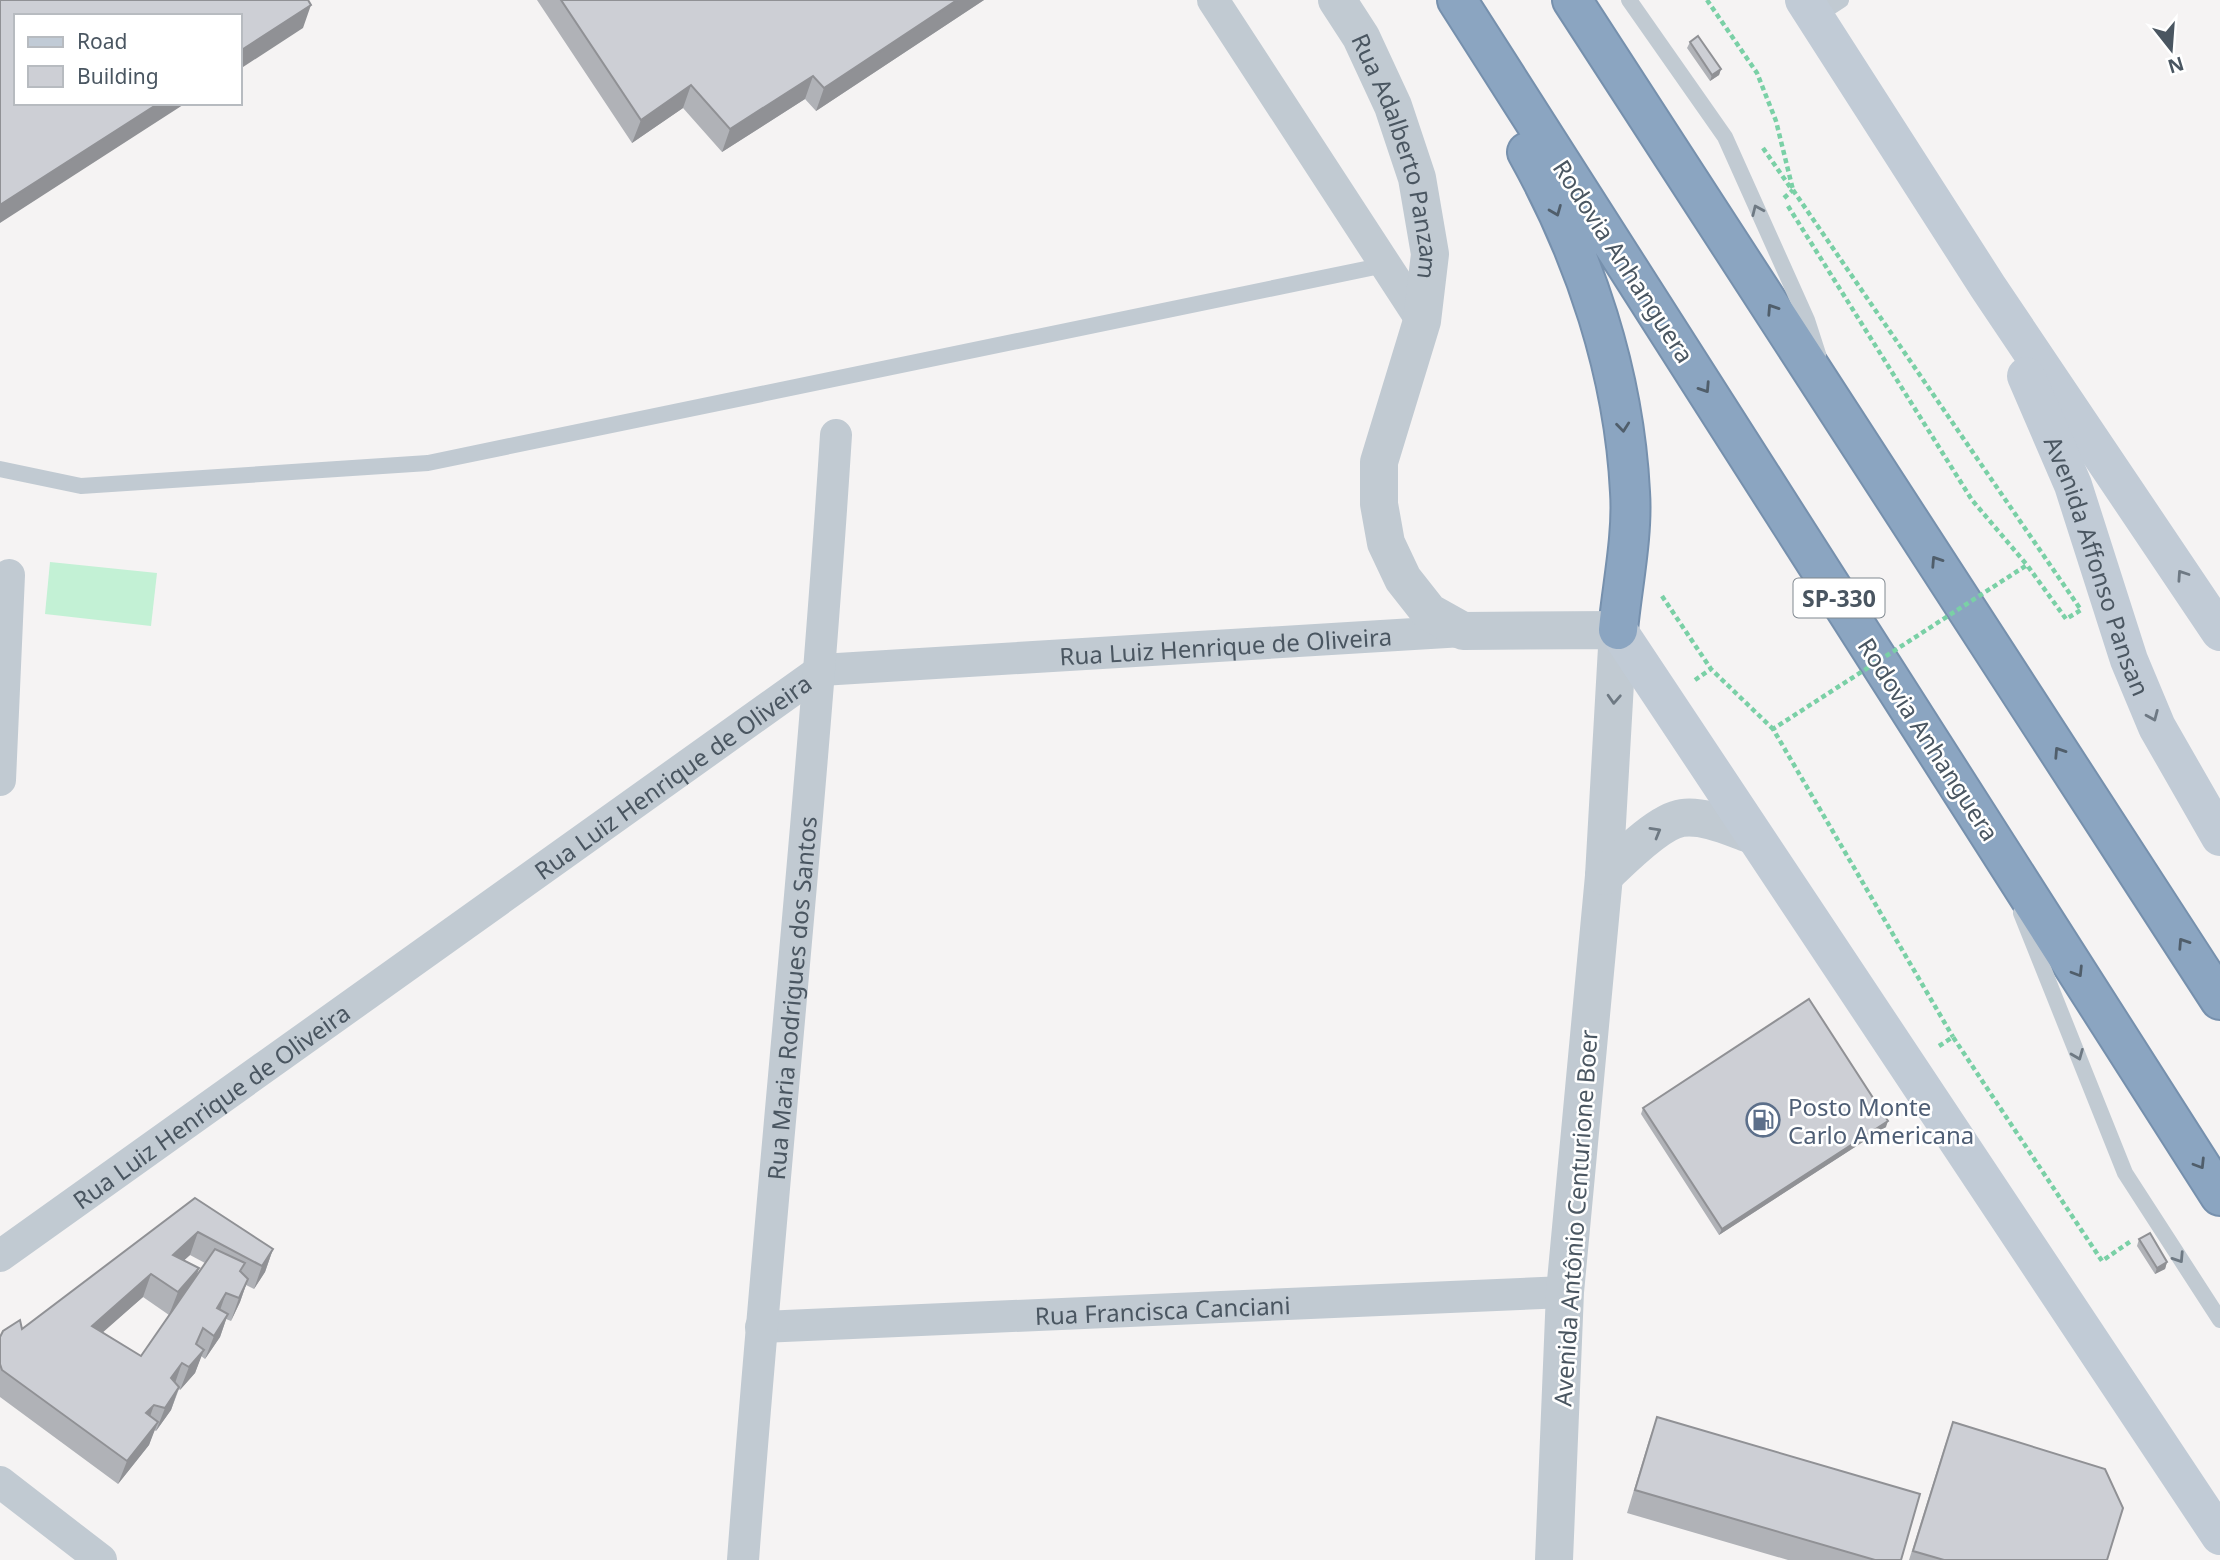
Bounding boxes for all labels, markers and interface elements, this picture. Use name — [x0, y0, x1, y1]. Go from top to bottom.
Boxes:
legend — [14, 14, 242, 105]
north arrow — [2136, 14, 2206, 84]
text: Road — [77, 27, 127, 55]
street label: Rua Adalberto Panzam — [1345, 28, 1447, 281]
text: N — [2165, 51, 2187, 80]
text: Building — [77, 62, 159, 90]
street label: Rodovia Anhanguera — [1546, 153, 1702, 369]
one-way arrow — [1548, 204, 1562, 216]
one-way arrow — [1752, 205, 1766, 217]
one-way arrow — [1767, 303, 1780, 316]
one-way arrow — [1696, 380, 1709, 393]
one-way arrow — [1615, 422, 1630, 433]
street label: Avenida Affonso Pansan — [2037, 431, 2158, 700]
one-way arrow — [1931, 556, 1944, 569]
one-way arrow — [2177, 570, 2190, 583]
road number: SP-330 — [1794, 578, 1884, 618]
street label: Rua Luiz Henrique de Oliveira — [1058, 619, 1393, 672]
street label: Rodovia Anhanguera — [1851, 631, 2007, 847]
street label: Rua Luiz Henrique de Oliveira — [527, 666, 817, 886]
one-way arrow — [1607, 693, 1622, 704]
one-way arrow — [2145, 709, 2159, 722]
one-way arrow — [2055, 747, 2068, 760]
street label: Rua Maria Rodrigues dos Santos — [758, 815, 823, 1181]
one-way arrow — [1649, 827, 1662, 840]
one-way arrow — [2179, 938, 2191, 951]
one-way arrow — [2069, 964, 2082, 977]
street label: Rua Luiz Henrique de Oliveira — [66, 995, 356, 1216]
street label: Avenida Antônio Centurione Boer — [1545, 1028, 1605, 1407]
one-way arrow — [2070, 1049, 2084, 1061]
place label: Posto Monte Carlo Americana — [1788, 1090, 1974, 1151]
fuel station icon: Posto Monte Carlo Americana — [1744, 1101, 1782, 1139]
one-way arrow — [2191, 1156, 2204, 1169]
one-way arrow — [2171, 1250, 2184, 1263]
street label: Rua Francisca Canciani — [1034, 1287, 1291, 1332]

